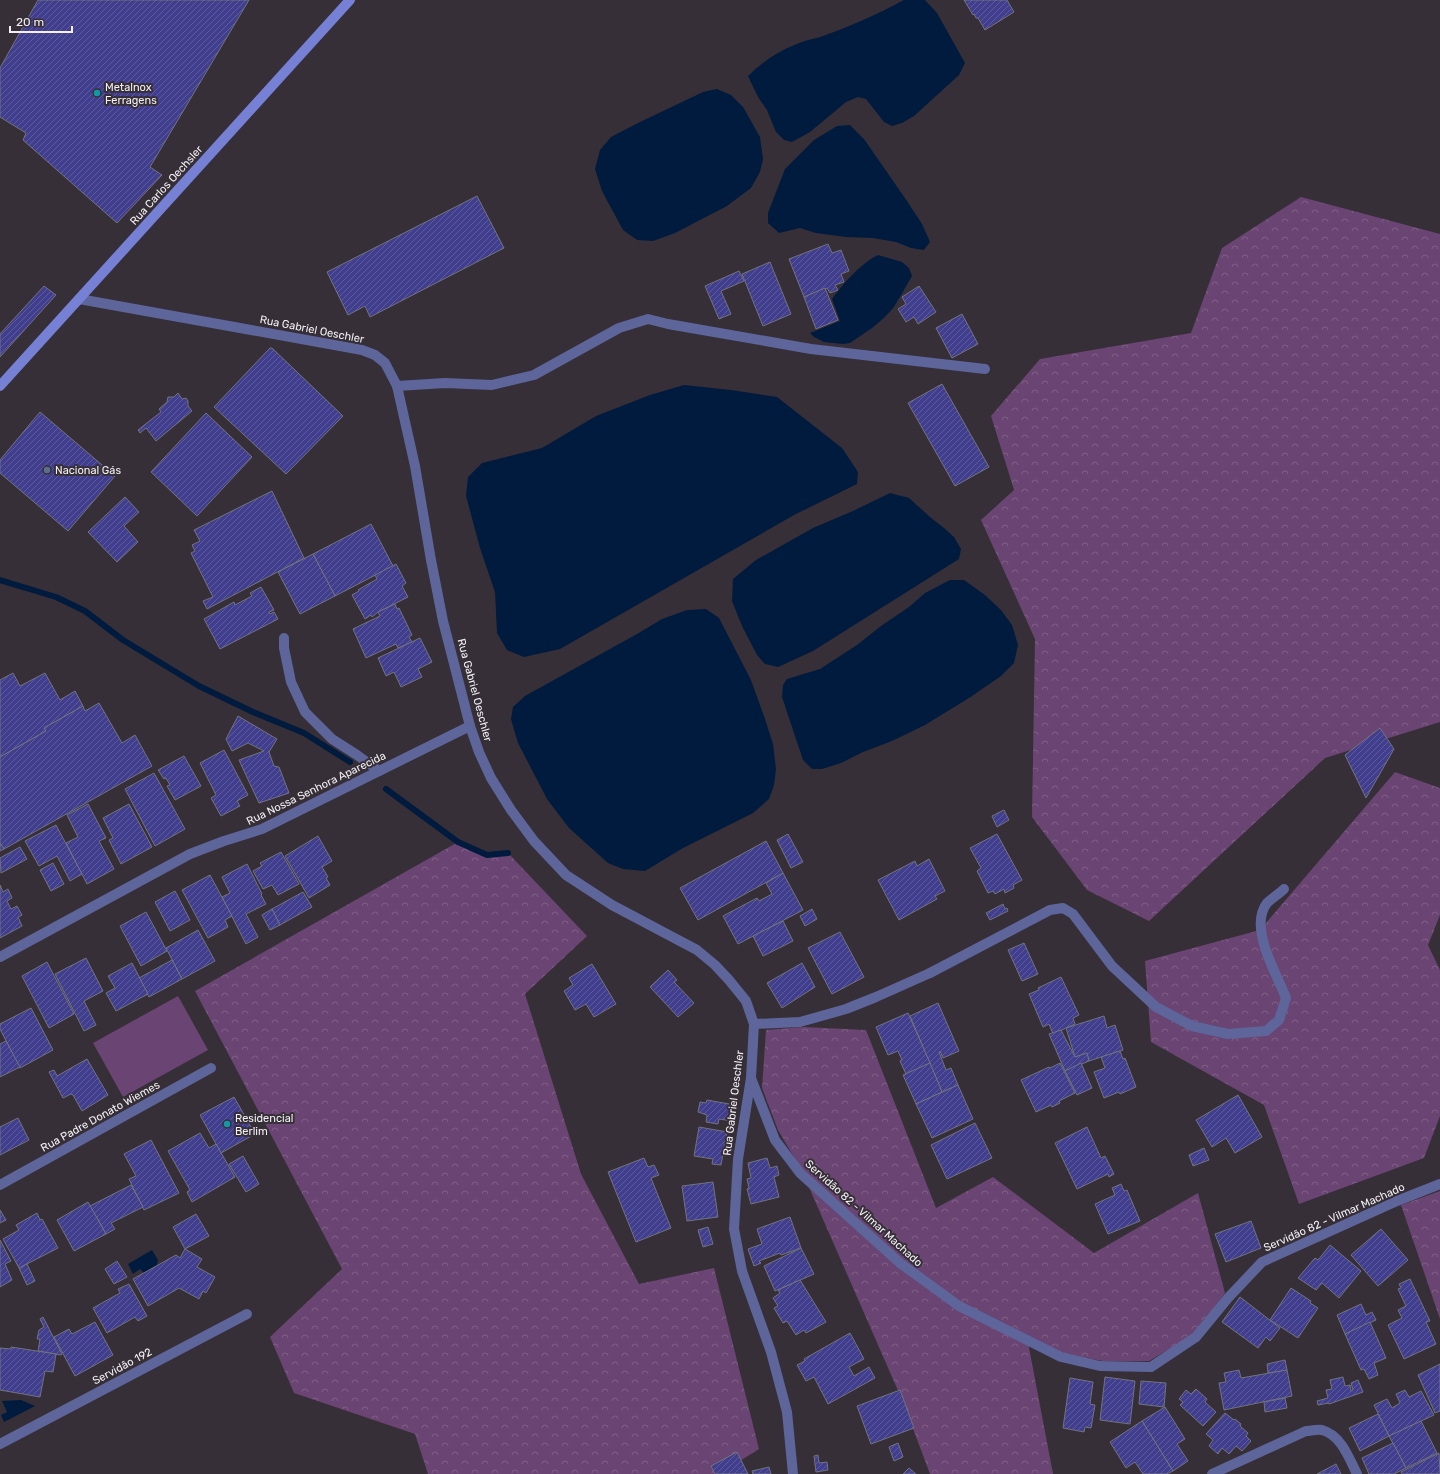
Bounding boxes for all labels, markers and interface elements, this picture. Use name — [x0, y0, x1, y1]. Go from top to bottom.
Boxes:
scale bar — [10, 8, 72, 34]
text: 20 m — [16, 15, 44, 29]
place label: Metalnox Ferragens — [105, 81, 157, 107]
marker: Metalnox Ferragens — [92, 88, 102, 98]
street label: Rua Carlos Oechsler — [127, 142, 206, 228]
street label: Rua Gabriel Oeschler — [259, 313, 366, 346]
place label: Nacional Gás — [55, 464, 121, 477]
marker: Nacional Gás — [42, 465, 52, 475]
street label: Rua Gabriel Oeschler — [455, 637, 495, 744]
street label: Rua Nossa Senhora Aparecida — [244, 749, 388, 828]
street label: Rua Gabriel Oeschler — [721, 1049, 747, 1156]
street label: Rua Padre Donato Wiemes — [38, 1078, 162, 1155]
place label: Residencial Berlim — [235, 1112, 293, 1138]
marker: Residencial Berlim — [222, 1119, 232, 1129]
street label: Servidão 82 - Vilmar Machado — [802, 1157, 925, 1269]
street label: Servidão 82 - Vilmar Machado — [1262, 1180, 1407, 1254]
street label: Servidão 192 — [90, 1345, 154, 1388]

